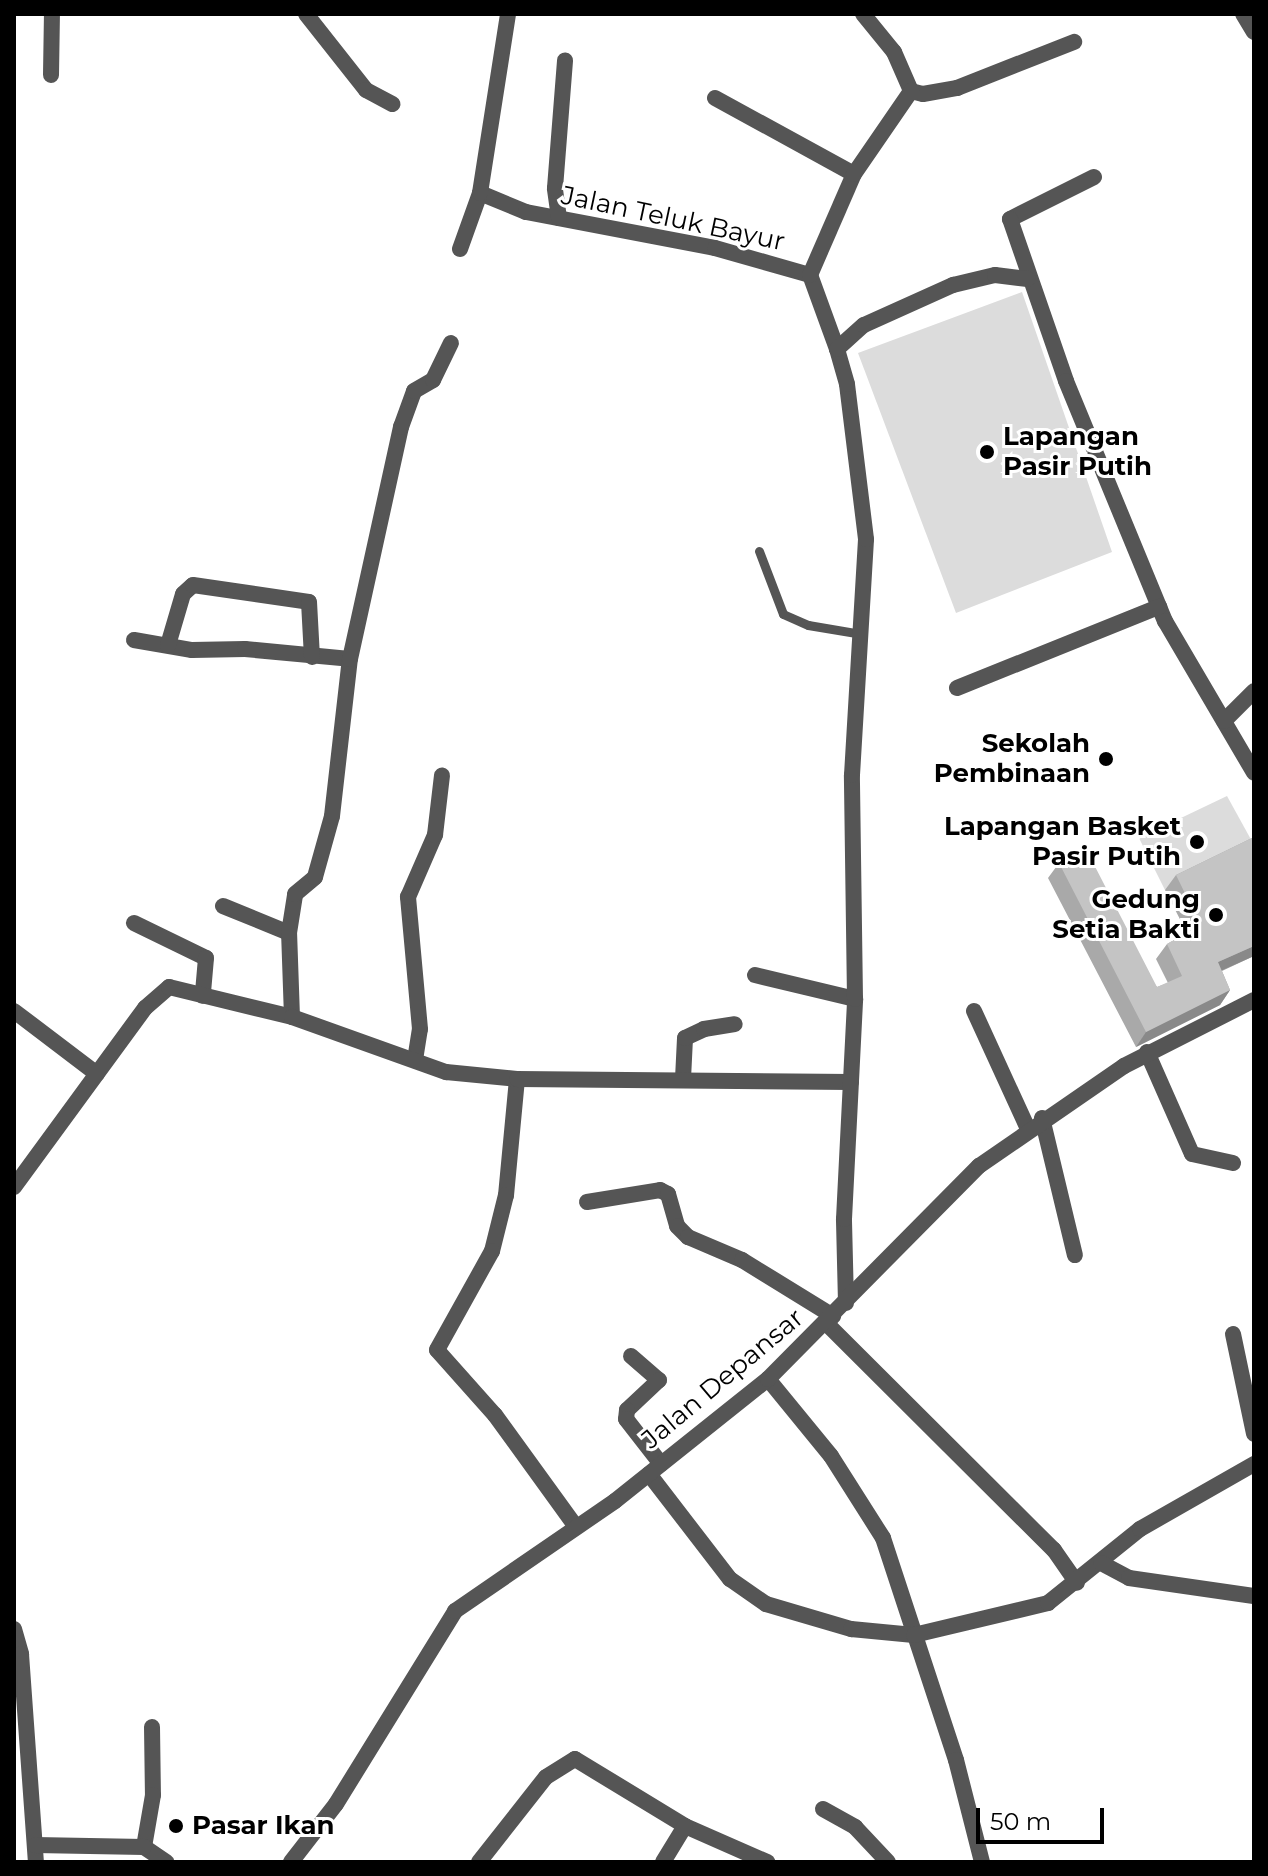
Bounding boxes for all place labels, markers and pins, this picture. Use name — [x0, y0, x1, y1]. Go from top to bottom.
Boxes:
place label: Lapangan Pasir Putih — [1003, 421, 1152, 482]
marker: Lapangan Pasir Putih — [978, 443, 996, 461]
place label: Sekolah Pembinaan — [934, 728, 1090, 790]
marker: Sekolah Pembinaan — [1097, 750, 1115, 768]
place label: Lapangan Basket Pasir Putih — [944, 811, 1181, 872]
marker: Lapangan Basket Pasir Putih — [1188, 833, 1206, 851]
place label: Gedung Setia Bakti — [1052, 884, 1200, 946]
marker: Gedung Setia Bakti — [1207, 906, 1225, 924]
place label: Pasar Ikan — [192, 1810, 334, 1842]
marker: Pasar Ikan — [167, 1817, 185, 1835]

